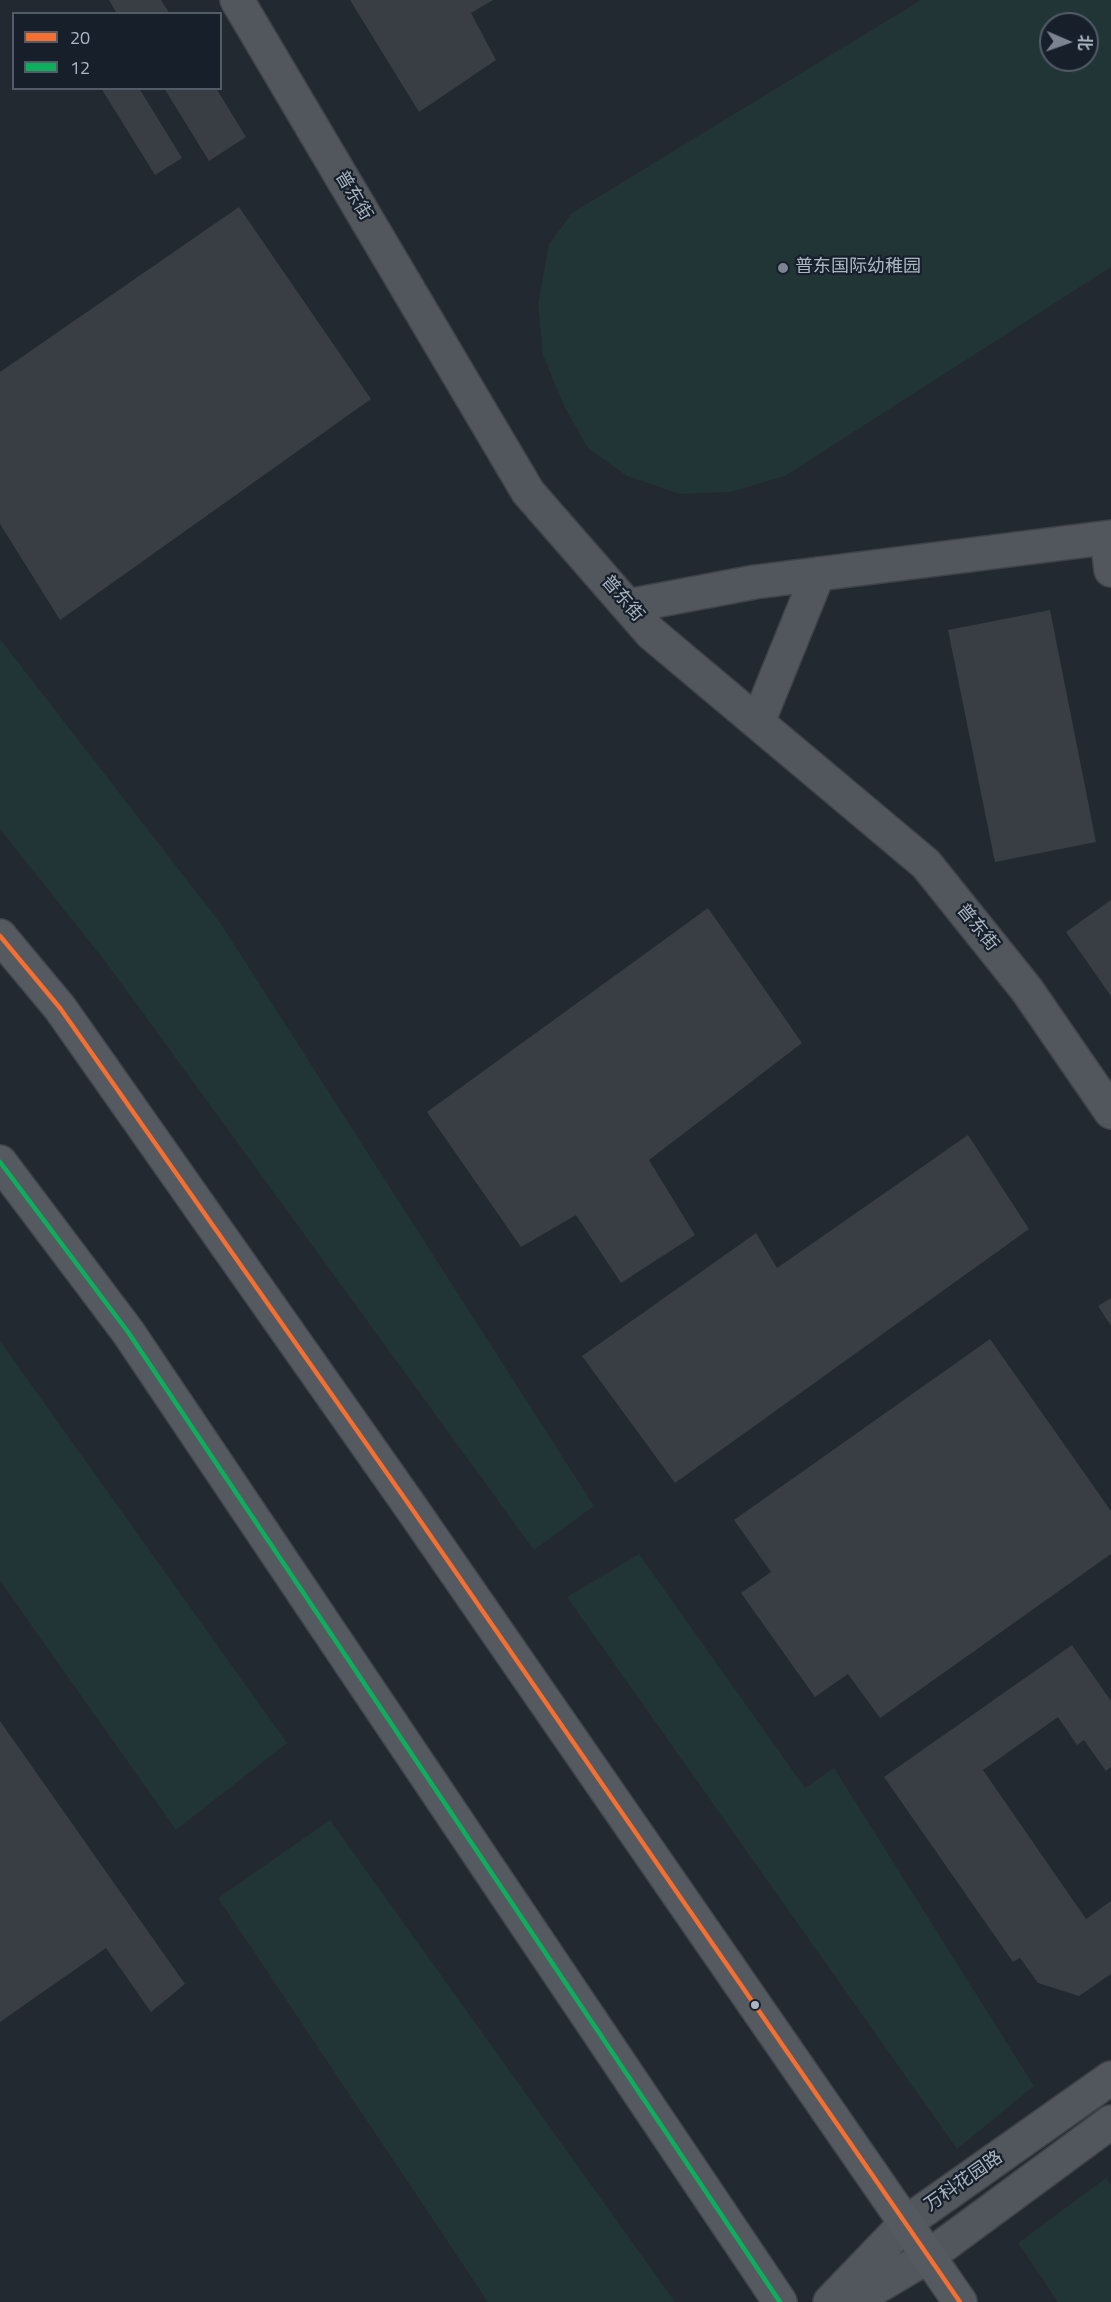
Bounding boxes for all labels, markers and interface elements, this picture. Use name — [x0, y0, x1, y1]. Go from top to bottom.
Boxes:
legend — [12, 12, 222, 90]
north arrow — [1039, 12, 1099, 72]
text: 20 — [70, 24, 90, 51]
text: 北 — [1073, 34, 1097, 51]
text: 12 — [70, 54, 90, 81]
street label: 普东街 — [330, 167, 376, 225]
place label: 普东国际幼稚园 — [795, 257, 921, 279]
marker: 普东国际幼稚园 — [776, 261, 790, 275]
street label: 普东街 — [596, 572, 648, 626]
street label: 普东街 — [952, 900, 1002, 956]
unlabelled marker — [749, 1999, 761, 2011]
street label: 万科花园路 — [921, 2147, 1007, 2217]

